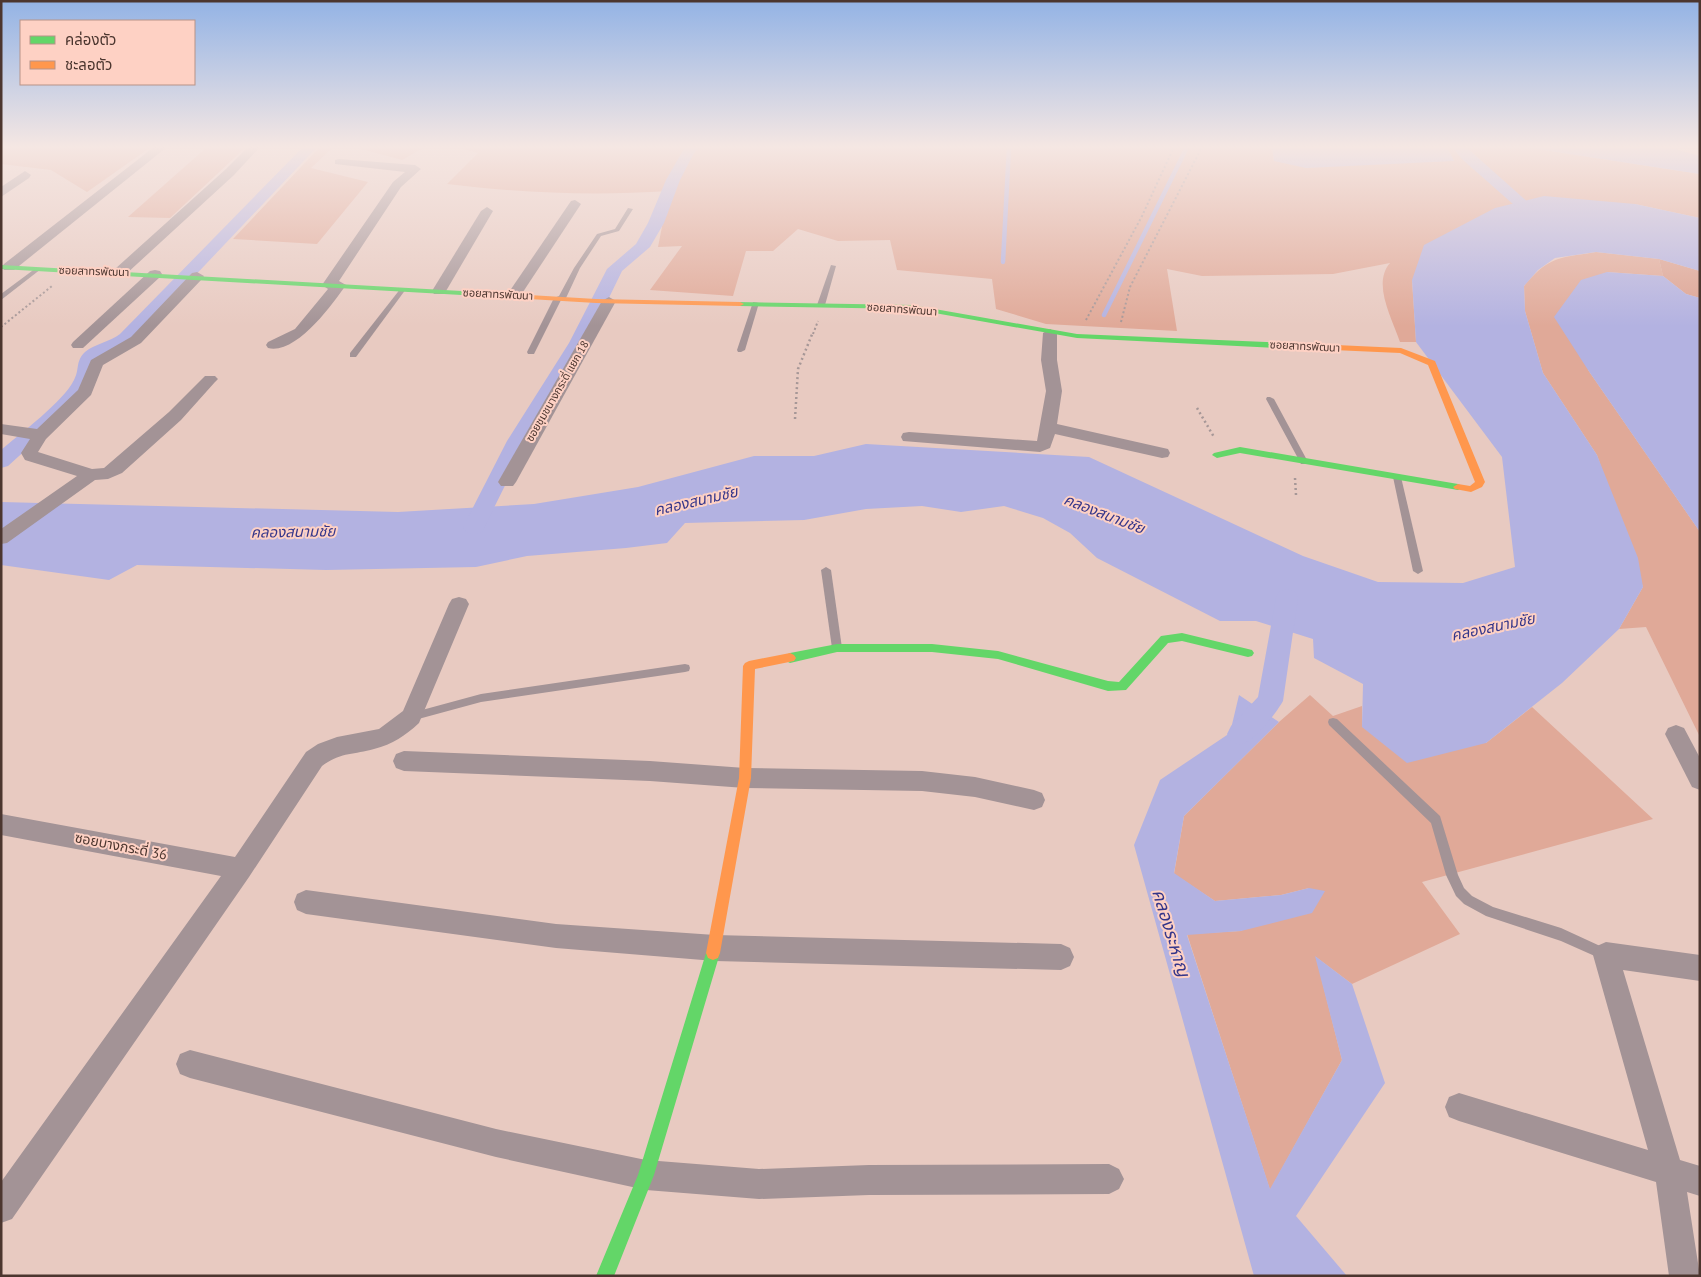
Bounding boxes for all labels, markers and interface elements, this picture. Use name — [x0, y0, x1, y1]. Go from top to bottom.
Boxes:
legend — [20, 20, 195, 85]
text: คล่องตัว — [65, 30, 116, 49]
text: ชะลอตัว — [65, 55, 112, 74]
street label: ซอยสาทรพัฒนา — [58, 263, 130, 279]
street label: ซอยสาทรพัฒนา — [462, 285, 534, 303]
street label: ซอยสาทรพัฒนา — [866, 300, 938, 318]
street label: ซอยชุมชนางกระดี่ แยก 18 — [521, 337, 592, 444]
street label: ซอยสาทรพัฒนา — [1269, 337, 1341, 355]
water label: คลองสนามชัย — [652, 481, 740, 519]
water label: คลองสนามชัย — [1061, 489, 1148, 538]
water label: คลองสนามชัย — [250, 521, 337, 542]
water label: คลองสนามชัย — [1450, 608, 1537, 645]
street label: ซอยบางกระดี่ 36 — [73, 827, 169, 864]
water label: คลองระหาญ — [1147, 886, 1196, 981]

